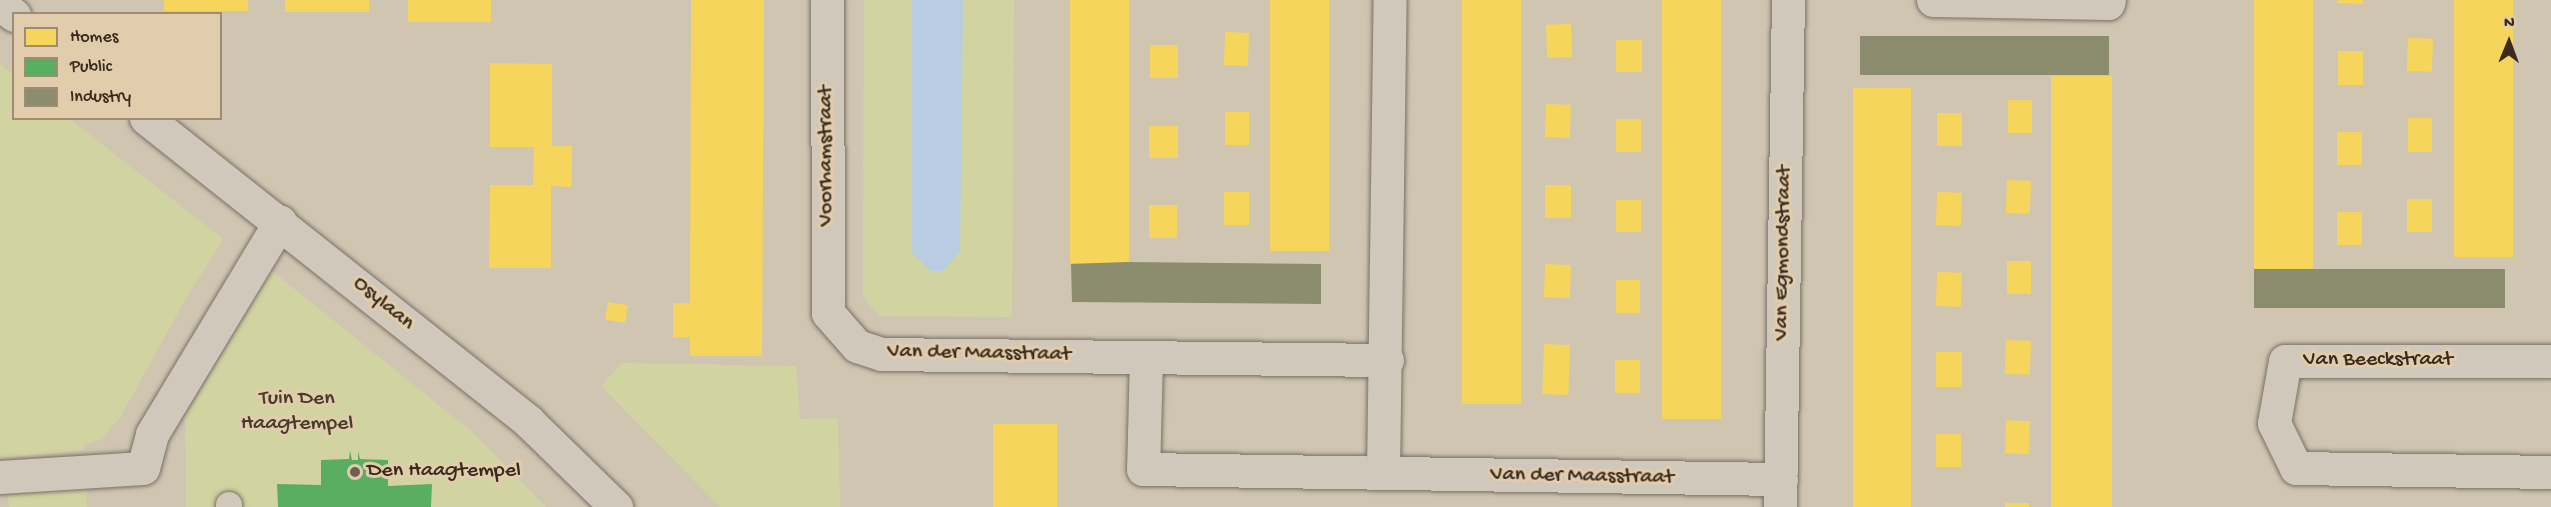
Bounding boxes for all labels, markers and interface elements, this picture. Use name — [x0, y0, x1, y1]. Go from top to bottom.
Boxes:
legend — [12, 12, 222, 120]
north arrow — [2479, 12, 2539, 72]
text: N — [2504, 14, 2515, 33]
text: Homes — [70, 27, 118, 48]
text: Public — [70, 57, 112, 78]
street label: Voorhamstraat — [814, 86, 840, 226]
text: Industry — [70, 87, 131, 108]
street label: Van Egmondstraat — [1769, 165, 1799, 341]
street label: Osylaan — [347, 271, 419, 337]
street label: Van der Maasstraat — [887, 339, 1071, 369]
street label: Van Beeckstraat — [2303, 348, 2453, 374]
park label: Tuin Den Haagtempel — [241, 386, 353, 438]
place label: Den Haagtempel — [367, 459, 521, 485]
street label: Van der Maasstraat — [1490, 462, 1674, 492]
marker: Den Haagtempel — [348, 465, 362, 479]

